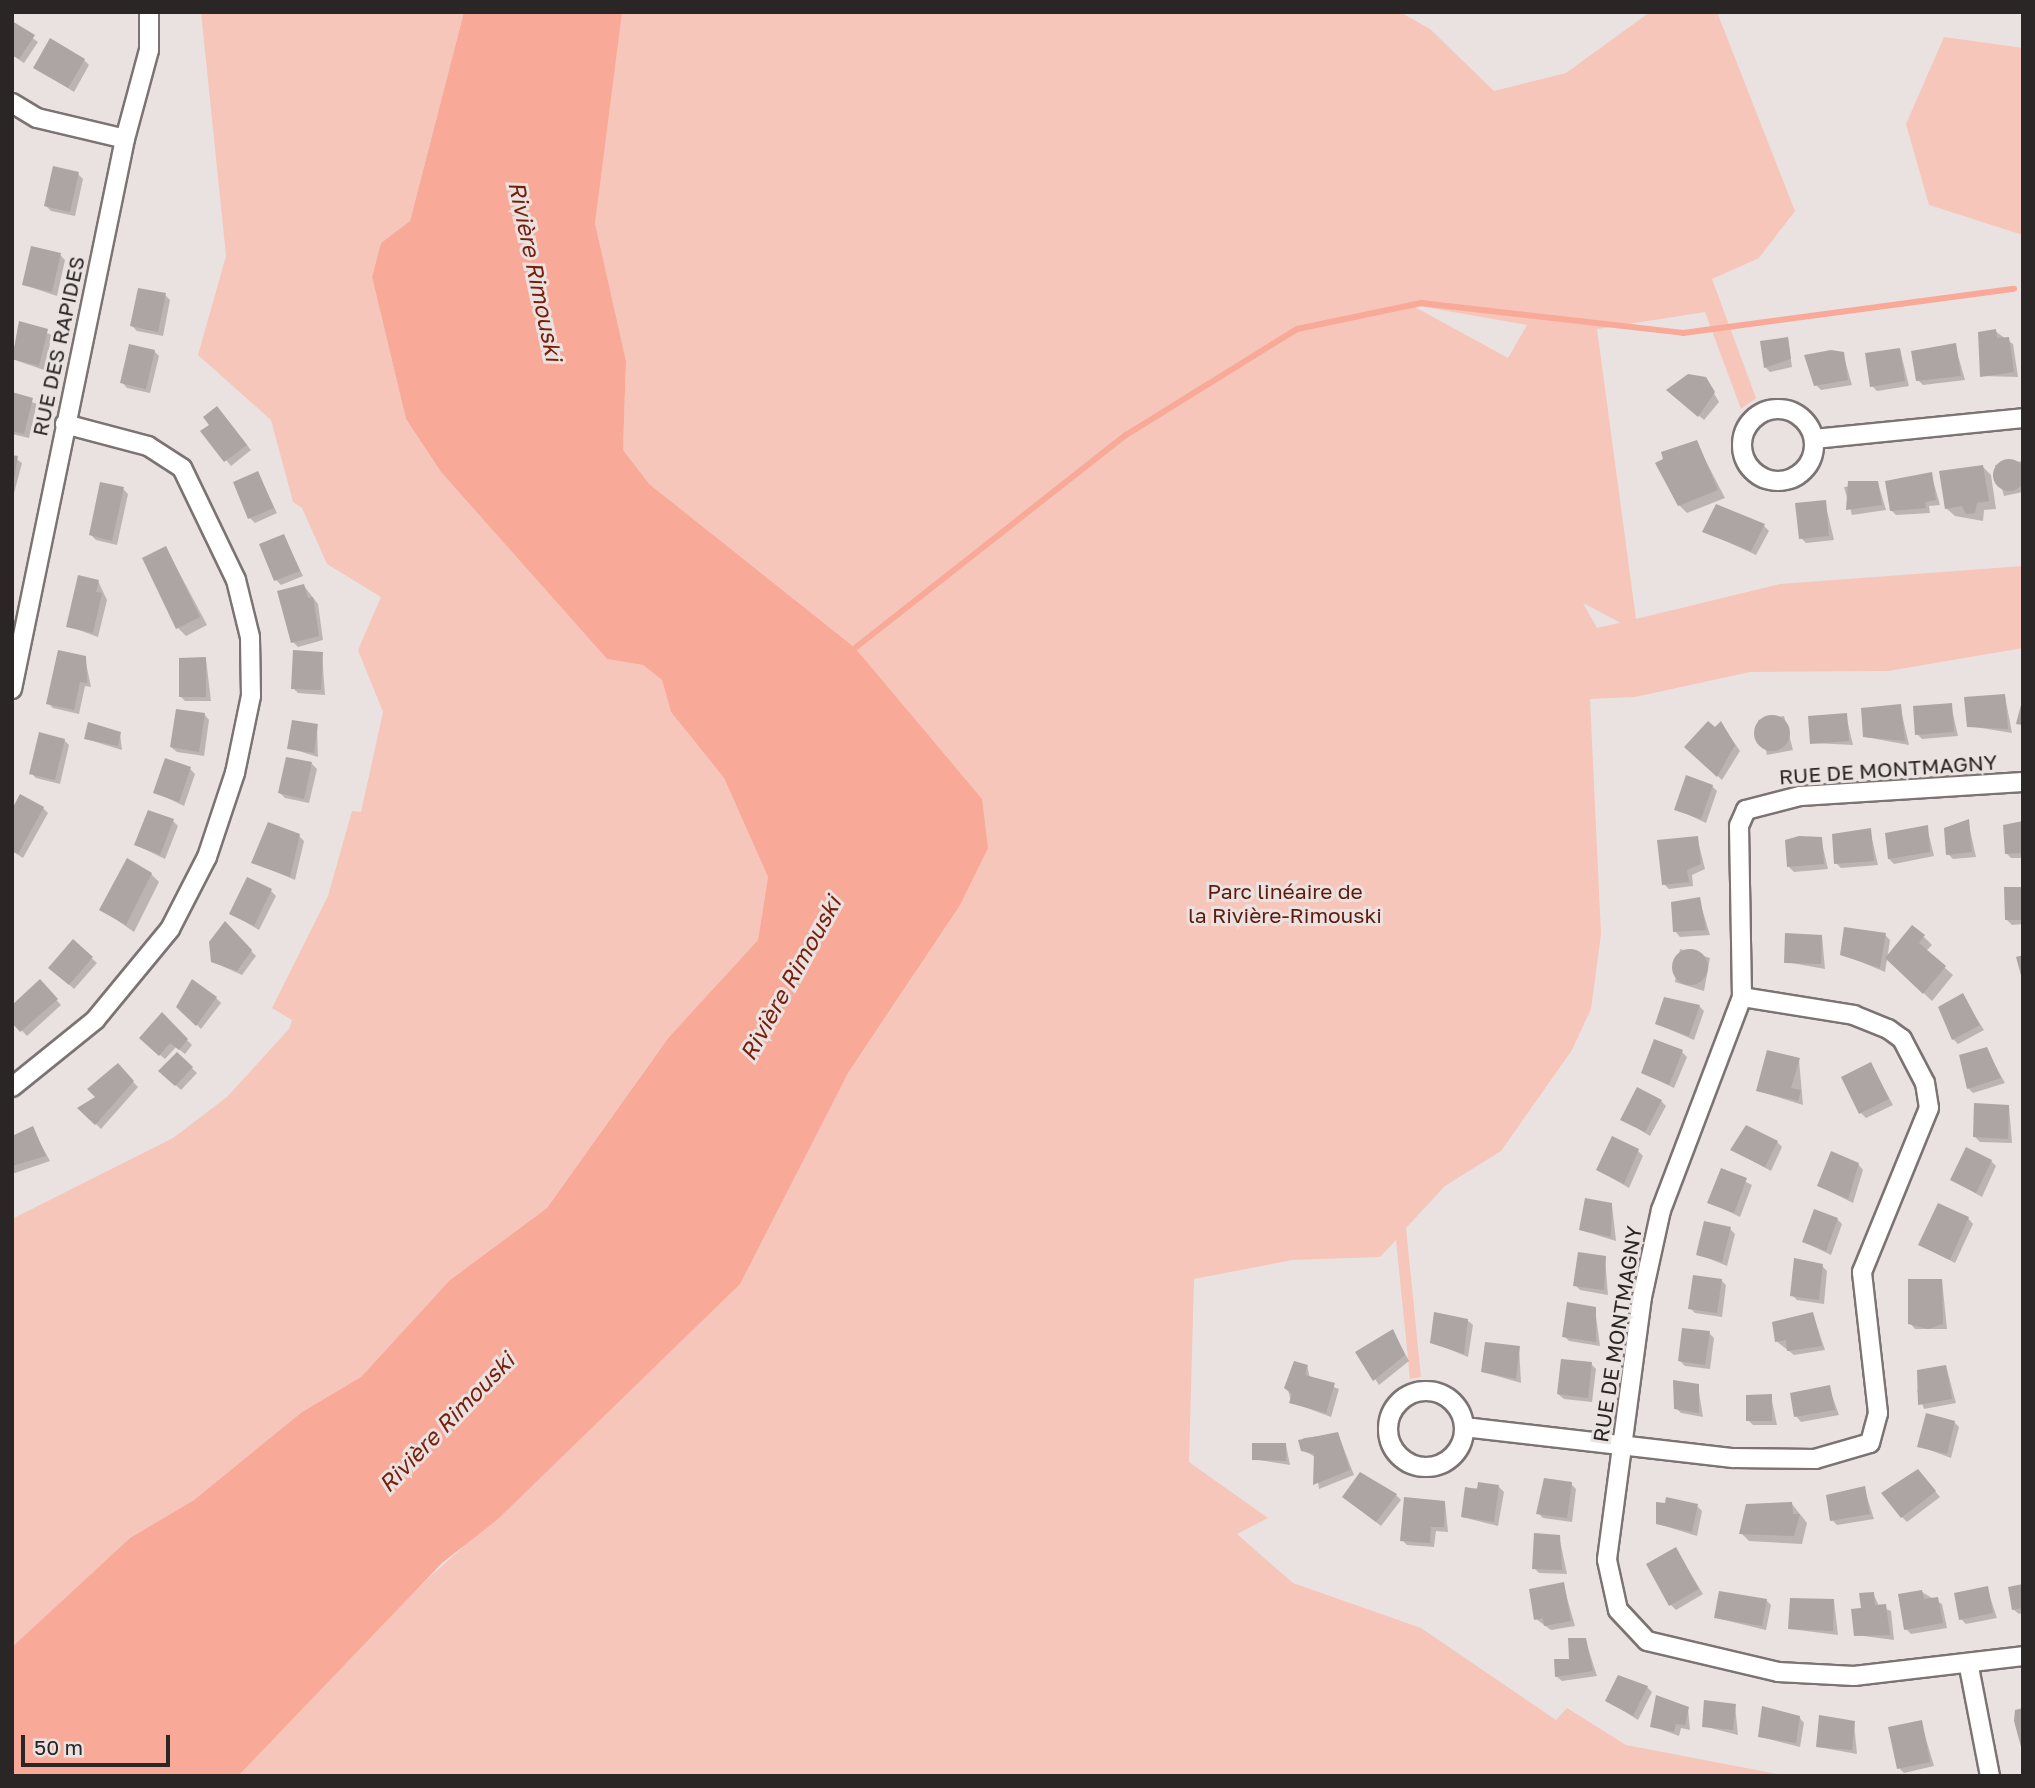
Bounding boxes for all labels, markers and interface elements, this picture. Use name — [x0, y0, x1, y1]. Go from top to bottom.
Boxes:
water label: Rivière Rimouski — [503, 179, 569, 363]
street label: RUE DES RAPIDES — [27, 254, 89, 438]
street label: RUE DE MONTMAGNY — [1778, 749, 1998, 789]
park label: Parc linéaire de la Rivière-Rimouski — [1188, 878, 1382, 928]
water label: Rivière Rimouski — [734, 891, 846, 1065]
street label: RUE DE MONTMAGNY — [1587, 1224, 1647, 1444]
water label: Rivière Rimouski — [372, 1347, 520, 1497]
scale bar — [24, 1722, 173, 1766]
text: 50 m — [34, 1734, 83, 1760]

